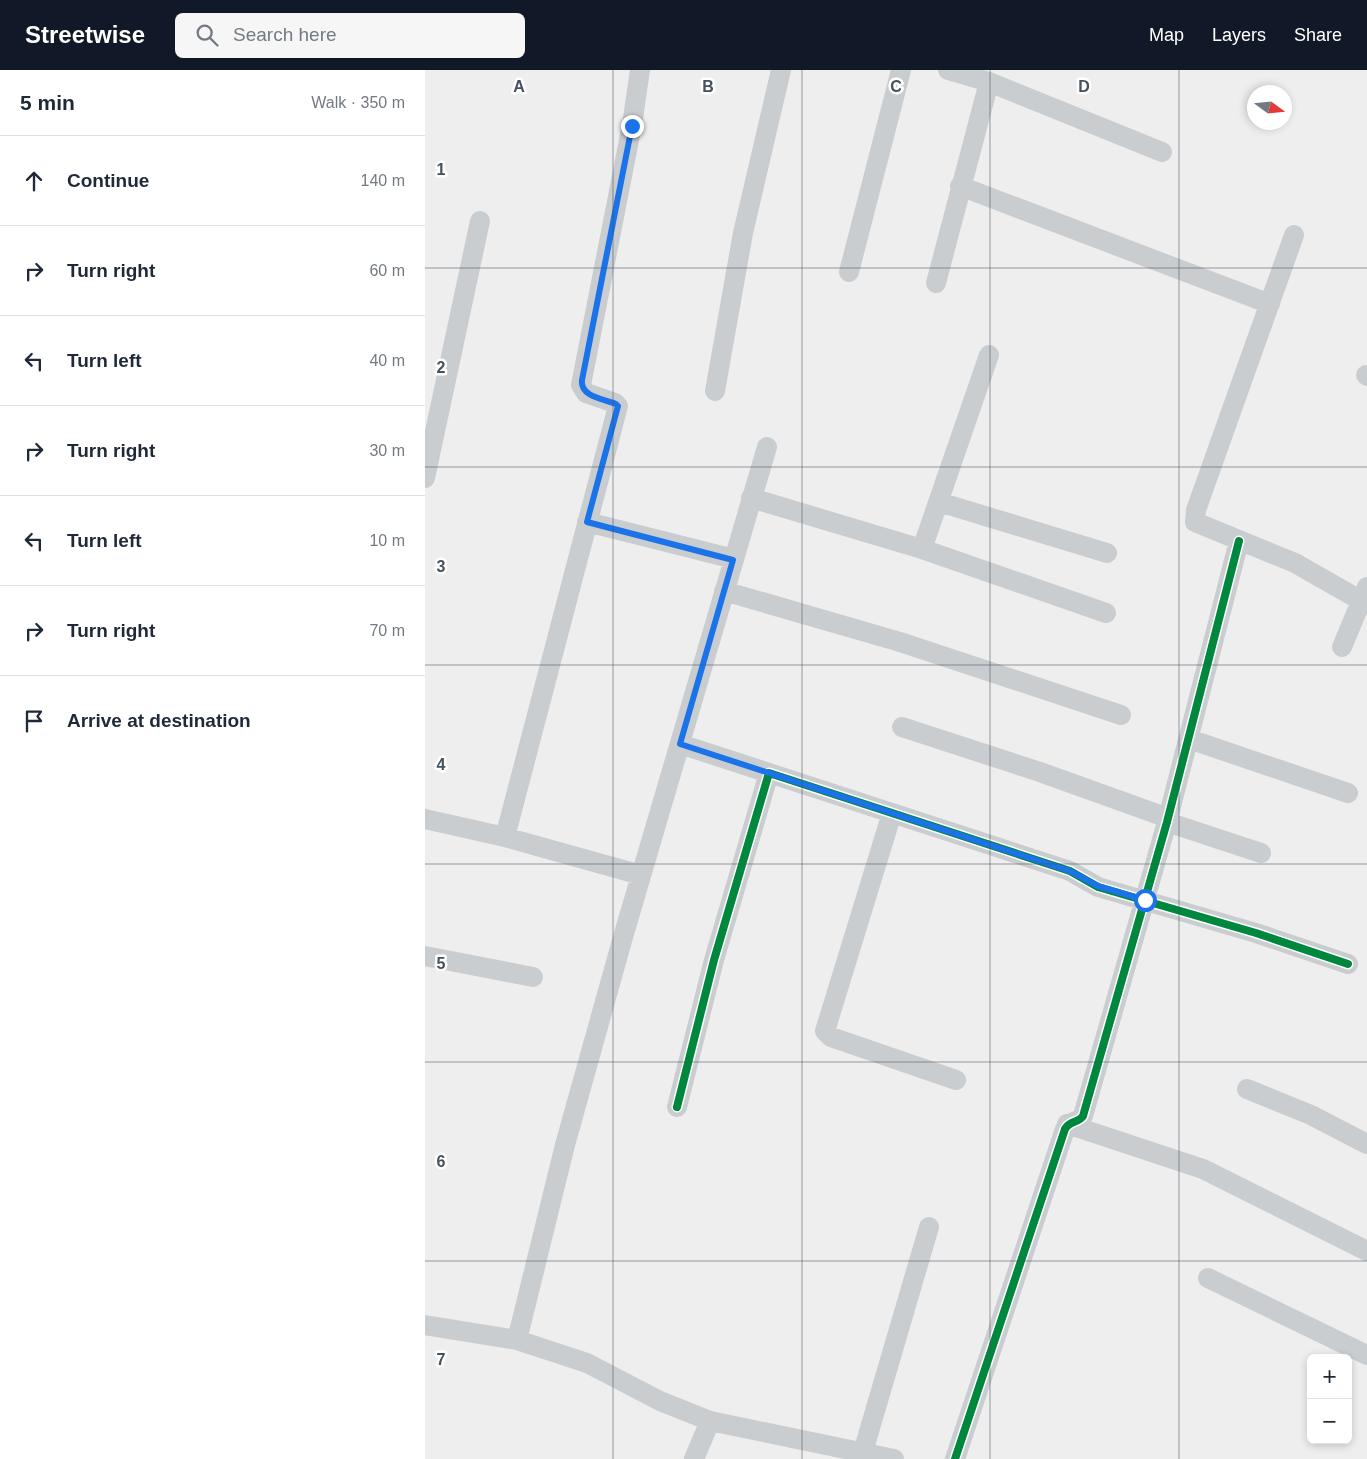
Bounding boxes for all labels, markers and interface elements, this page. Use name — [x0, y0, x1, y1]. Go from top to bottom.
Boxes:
search box — [175, 13, 525, 58]
text: Streetwise — [25, 21, 145, 48]
icon: search — [193, 21, 221, 49]
text: Search here — [233, 24, 337, 45]
text: Map — [1149, 25, 1184, 45]
text: Layers — [1212, 25, 1266, 45]
text: Share — [1294, 25, 1342, 45]
text: A — [513, 78, 525, 95]
text: B — [702, 78, 714, 95]
text: C — [890, 78, 902, 95]
text: D — [1078, 78, 1090, 95]
north arrow — [1247, 85, 1292, 130]
text: 5 min — [20, 91, 75, 114]
text: Walk · 350 m — [311, 94, 405, 111]
route end — [621, 115, 644, 138]
text: 1 — [437, 161, 446, 178]
icon: ahead — [20, 167, 48, 195]
text: Continue — [67, 170, 149, 191]
text: 140 m — [361, 172, 405, 189]
icon: right — [20, 257, 48, 285]
text: Turn right — [67, 260, 155, 281]
text: 60 m — [369, 262, 405, 279]
icon: left — [20, 347, 48, 375]
text: Turn left — [67, 350, 142, 371]
text: 40 m — [369, 352, 405, 369]
text: 2 — [437, 359, 446, 376]
icon: right — [20, 437, 48, 465]
text: Turn right — [67, 440, 155, 461]
text: 30 m — [369, 442, 405, 459]
icon: left — [20, 527, 48, 555]
text: Turn left — [67, 530, 142, 551]
text: 10 m — [369, 532, 405, 549]
text: 3 — [437, 558, 446, 575]
icon: right — [20, 617, 48, 645]
text: Turn right — [67, 620, 155, 641]
text: 70 m — [369, 622, 405, 639]
icon: arrive — [20, 707, 48, 735]
text: Arrive at destination — [67, 710, 251, 731]
text: 4 — [437, 756, 446, 773]
route start — [1134, 889, 1157, 912]
text: 5 — [437, 955, 446, 972]
text: 6 — [437, 1153, 446, 1170]
text: 7 — [437, 1351, 446, 1368]
map controls — [1307, 1354, 1352, 1444]
button: + — [1307, 1354, 1352, 1399]
button: − — [1307, 1399, 1352, 1444]

